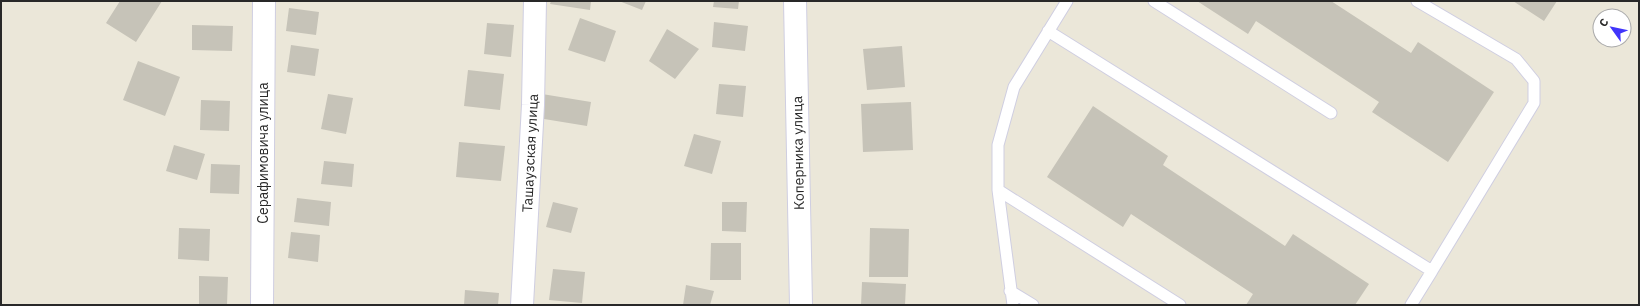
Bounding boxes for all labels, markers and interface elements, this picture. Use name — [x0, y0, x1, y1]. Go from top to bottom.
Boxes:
north arrow — [1592, 8, 1632, 48]
text: С — [1596, 16, 1611, 29]
street label: Серафимовича улица — [254, 82, 272, 224]
street label: Ташаузская улица — [518, 93, 542, 213]
street label: Коперника улица — [788, 95, 808, 210]

